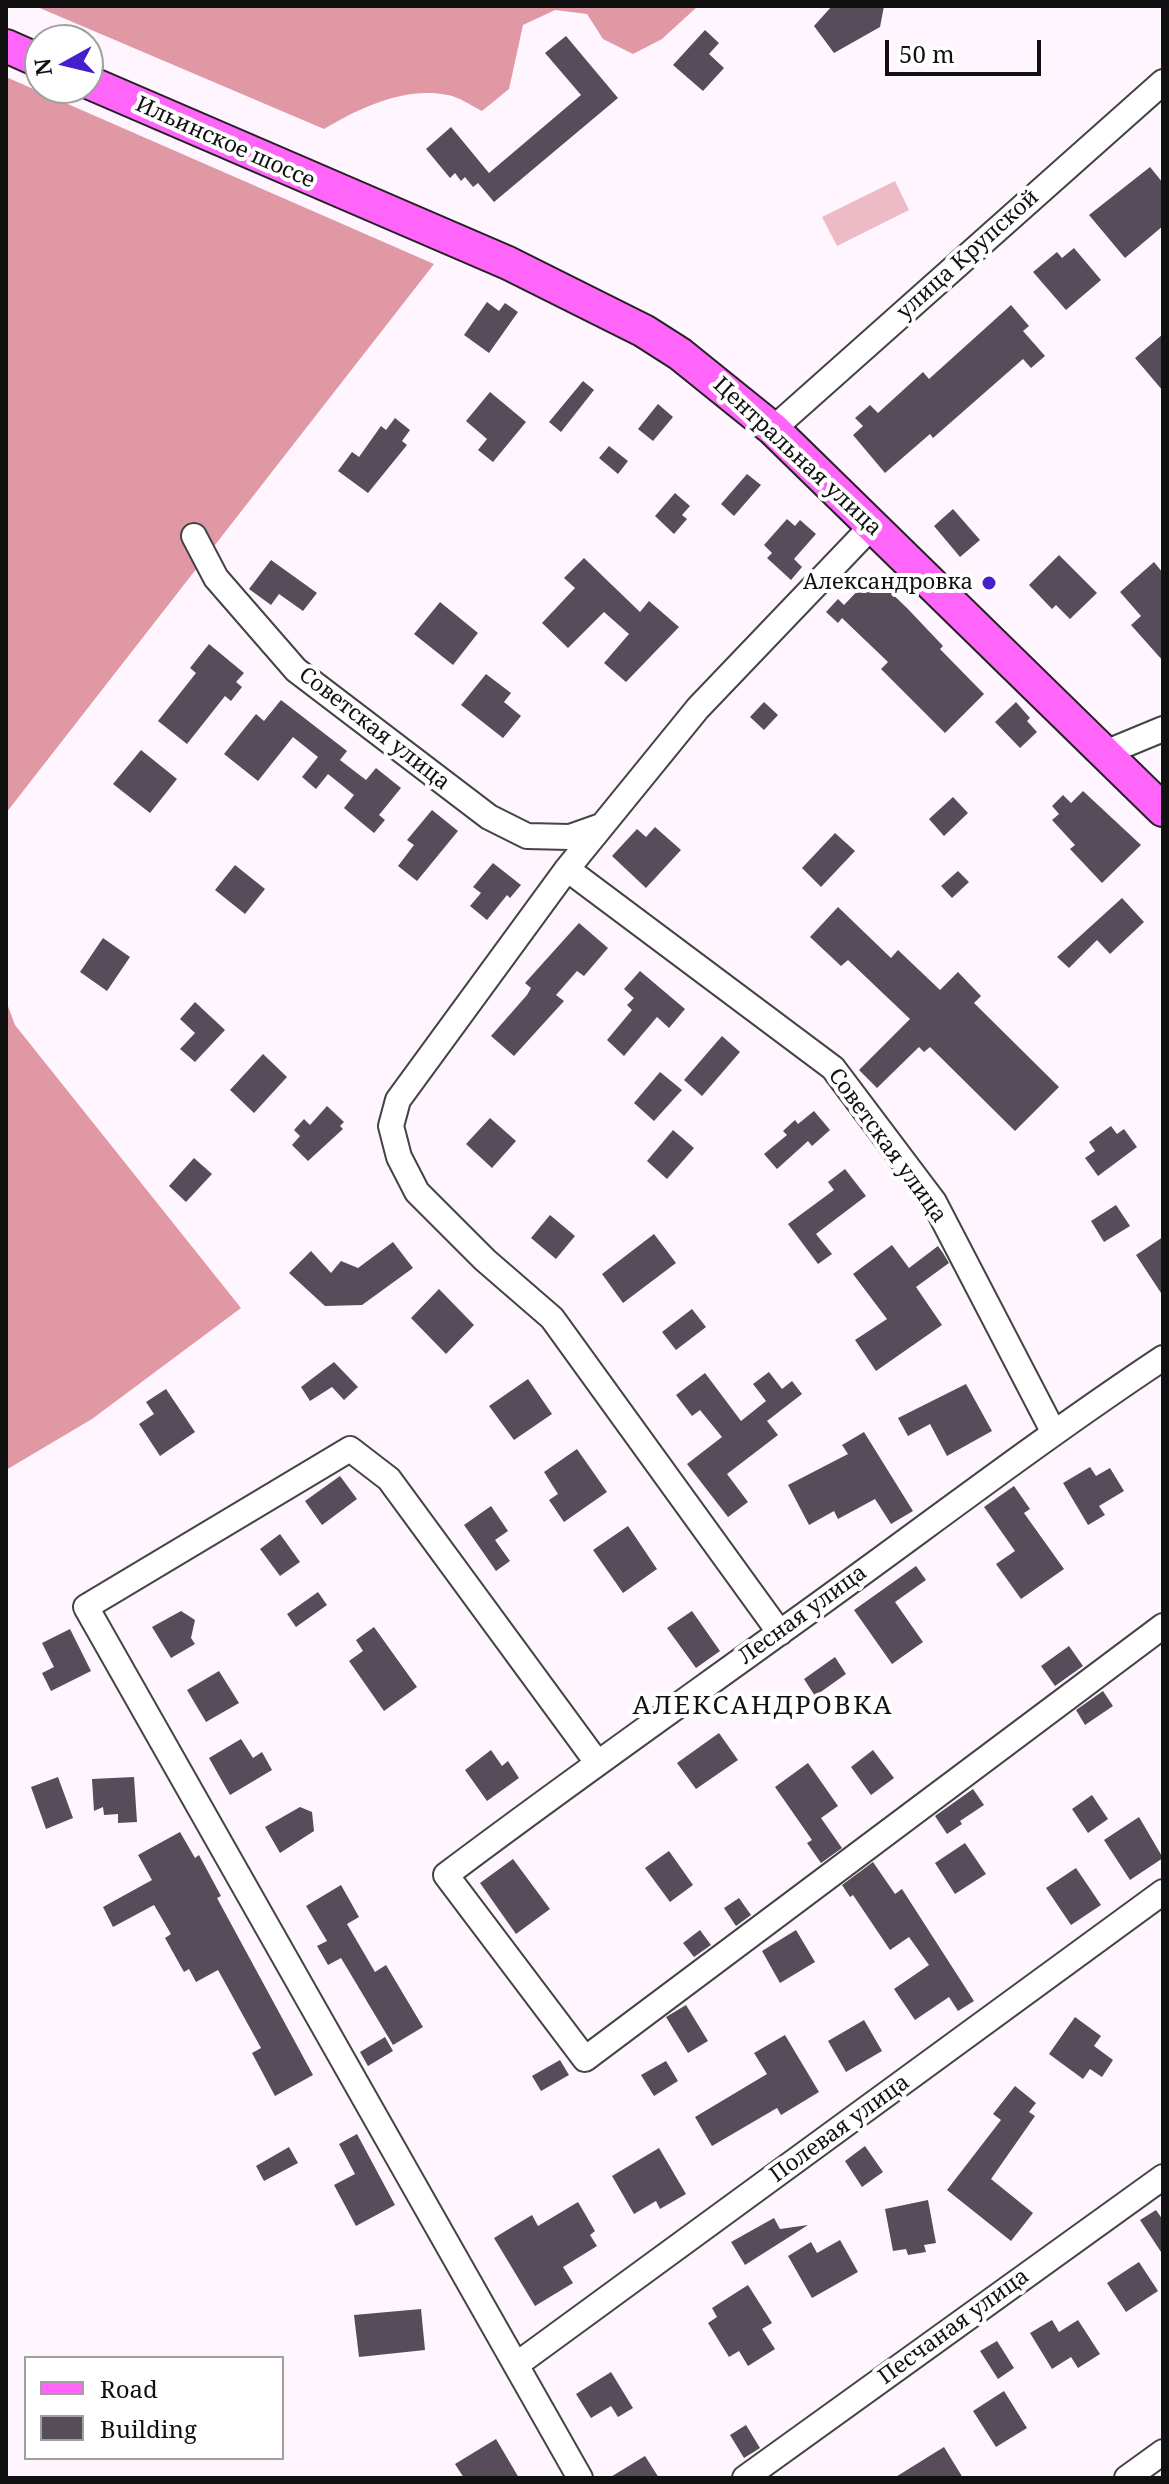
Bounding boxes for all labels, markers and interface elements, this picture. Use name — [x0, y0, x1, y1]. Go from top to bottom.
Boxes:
north arrow — [24, 24, 104, 104]
scale bar — [889, 24, 1045, 74]
text: 50 m — [899, 37, 955, 70]
text: N — [26, 56, 58, 78]
street label: Ильинское шоссе — [131, 92, 319, 194]
street label: улица Крупской — [892, 184, 1044, 326]
street label: Центральная улица — [707, 372, 887, 542]
place label: Александровка — [803, 570, 973, 596]
marker: Александровка — [980, 574, 998, 592]
street label: Советская улица — [293, 662, 455, 796]
street label: Советская улица — [822, 1064, 952, 1228]
street label: Лесная улица — [734, 1560, 872, 1670]
district label: АЛЕКСАНДРОВКА — [632, 1691, 894, 1723]
street label: Полевая улица — [765, 2069, 915, 2189]
street label: Песчаная улица — [873, 2263, 1035, 2391]
legend — [24, 2356, 284, 2460]
text: Road — [100, 2372, 158, 2405]
text: Building — [100, 2412, 197, 2445]

